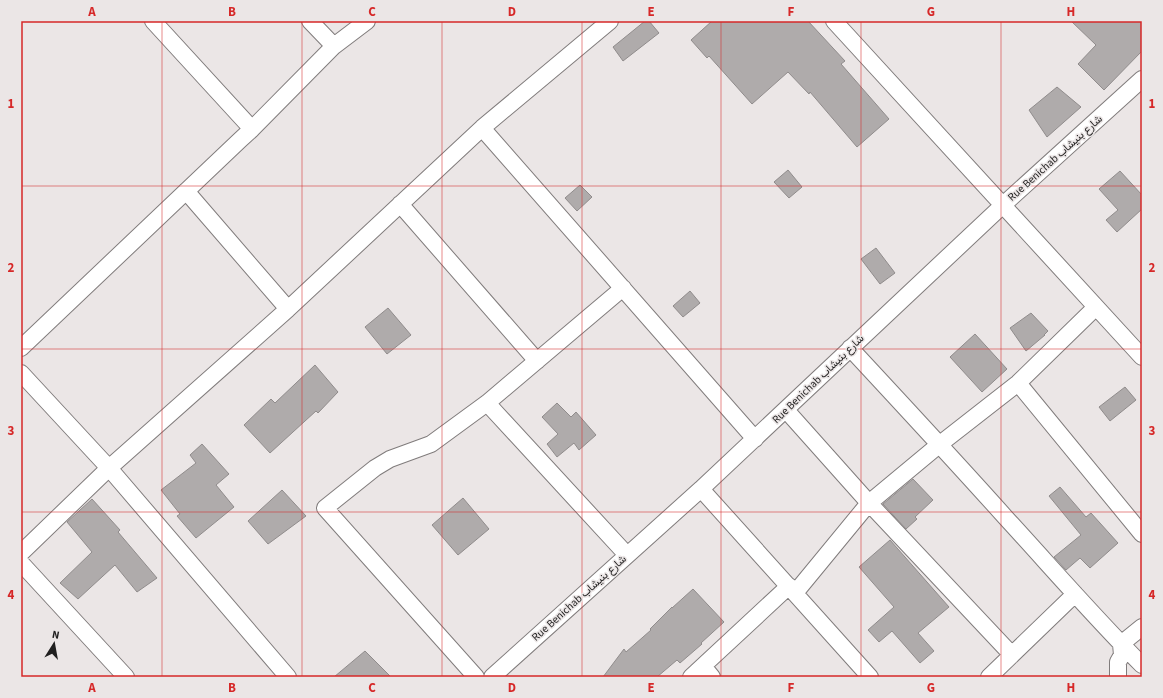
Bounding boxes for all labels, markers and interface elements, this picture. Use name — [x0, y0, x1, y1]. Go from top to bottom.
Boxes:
text: A — [87, 3, 96, 21]
text: B — [228, 3, 236, 21]
text: C — [368, 3, 376, 21]
text: D — [508, 3, 516, 21]
text: E — [647, 3, 655, 21]
text: F — [788, 3, 795, 21]
text: G — [927, 3, 935, 21]
text: H — [1067, 3, 1075, 21]
text: 1 — [8, 95, 15, 113]
text: 1 — [1149, 95, 1156, 113]
street label: Rue Benichab شارع بنيشاب — [1004, 111, 1106, 205]
text: 2 — [8, 259, 15, 277]
text: 2 — [1149, 259, 1156, 277]
street label: Rue Benichab شارع بنيشاب — [769, 331, 867, 427]
text: 3 — [8, 422, 15, 440]
text: 3 — [1149, 422, 1156, 440]
street label: Rue Benichab شارع بنيشاب — [528, 551, 630, 645]
text: 4 — [8, 586, 15, 604]
text: 4 — [1149, 586, 1156, 604]
north arrow — [34, 624, 74, 664]
text: N — [51, 627, 61, 643]
text: A — [87, 679, 96, 697]
text: B — [228, 679, 236, 697]
text: C — [368, 679, 376, 697]
text: D — [508, 679, 516, 697]
text: E — [647, 679, 655, 697]
text: F — [788, 679, 795, 697]
text: G — [927, 679, 935, 697]
text: H — [1067, 679, 1075, 697]

